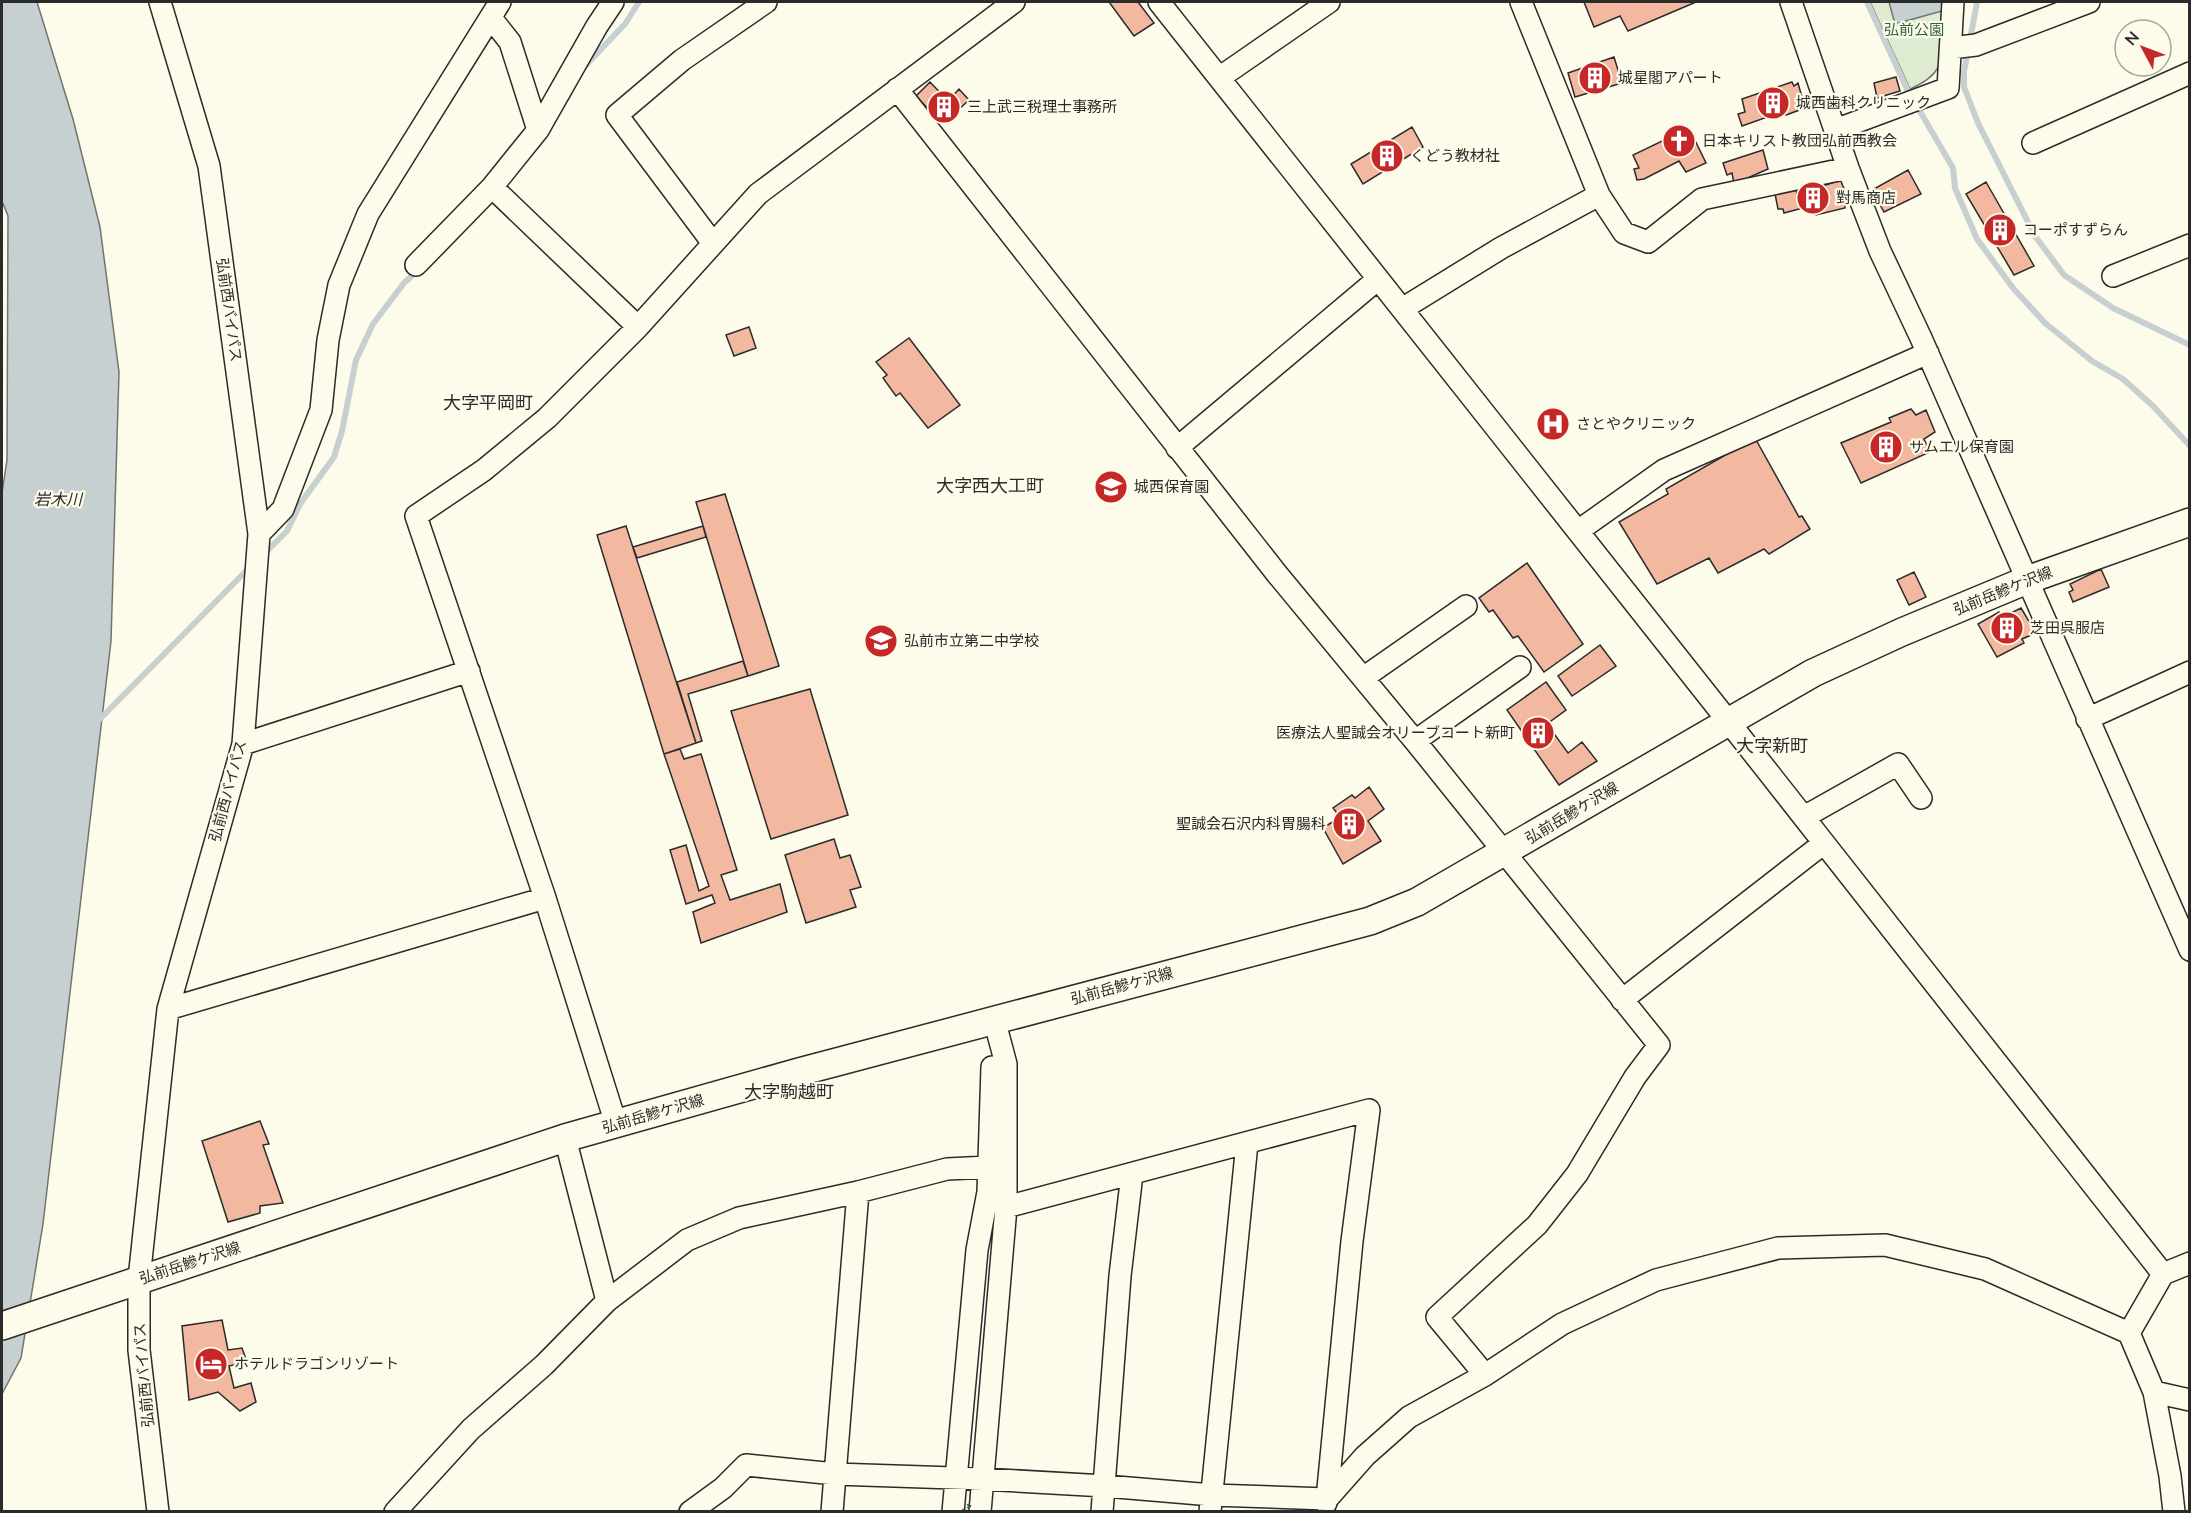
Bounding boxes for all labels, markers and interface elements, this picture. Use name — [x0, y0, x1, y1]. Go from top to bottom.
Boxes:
north arrow — [2113, 18, 2173, 78]
park label: 弘前公園 — [1884, 20, 1944, 40]
text: N — [2120, 27, 2145, 51]
building icon: 城星閣アパート — [1577, 60, 1613, 96]
place label: 城星閣アパート — [1618, 68, 1723, 88]
building icon: 城西歯科クリニック — [1755, 85, 1791, 121]
building icon: 三上武三税理士事務所 — [926, 89, 962, 125]
place label: 城西歯科クリニック — [1796, 93, 1931, 113]
place label: 三上武三税理士事務所 — [967, 97, 1117, 117]
church icon: 日本キリスト教団弘前西教会 — [1661, 123, 1697, 159]
place label: 日本キリスト教団弘前西教会 — [1702, 131, 1897, 151]
building icon: くどう教材社 — [1369, 138, 1405, 174]
place label: くどう教材社 — [1410, 146, 1500, 166]
building icon: 對馬商店 — [1795, 180, 1831, 216]
place label: 對馬商店 — [1836, 188, 1896, 208]
building icon: コーポすずらん — [1982, 212, 2018, 248]
place label: コーポすずらん — [2023, 220, 2128, 240]
street label: 弘前西バイパス — [212, 257, 246, 363]
district label: 大字平岡町 — [443, 391, 533, 415]
hospital icon: さとやクリニック — [1535, 406, 1571, 442]
place label: さとやクリニック — [1576, 414, 1696, 434]
building icon: サムエル保育園 — [1868, 429, 1904, 465]
place label: サムエル保育園 — [1909, 437, 2014, 457]
school or university icon: 城西保育園 — [1093, 469, 1129, 505]
district label: 大字西大工町 — [936, 474, 1044, 498]
place label: 城西保育園 — [1134, 477, 1209, 497]
water label: 岩木川 — [34, 489, 84, 511]
street label: 弘前岳鰺ケ沢線 — [1951, 562, 2055, 620]
building icon: 芝田呉服店 — [1989, 610, 2025, 646]
place label: 芝田呉服店 — [2030, 618, 2105, 638]
school or university icon: 弘前市立第二中学校 — [863, 623, 899, 659]
place label: 弘前市立第二中学校 — [904, 631, 1039, 651]
building icon: 医療法人聖誠会オリーブコート新町 — [1520, 715, 1556, 751]
place label: 医療法人聖誠会オリーブコート新町 — [1276, 723, 1515, 743]
district label: 大字新町 — [1736, 734, 1808, 758]
street label: 弘前西バイパス — [205, 738, 251, 844]
street label: 弘前岳鰺ケ沢線 — [1522, 777, 1622, 849]
building icon: 聖誠会石沢内科胃腸科 — [1331, 806, 1367, 842]
place label: 聖誠会石沢内科胃腸科 — [1176, 814, 1326, 834]
street label: 弘前岳鰺ケ沢線 — [1069, 963, 1175, 1009]
district label: 大字駒越町 — [744, 1080, 834, 1104]
street label: 弘前岳鰺ケ沢線 — [600, 1090, 706, 1138]
street label: 弘前岳鰺ケ沢線 — [137, 1237, 243, 1289]
street label: 弘前西バイパス — [129, 1322, 159, 1428]
hotel icon: ホテルドラゴンリゾート — [193, 1346, 229, 1382]
place label: ホテルドラゴンリゾート — [234, 1354, 399, 1374]

